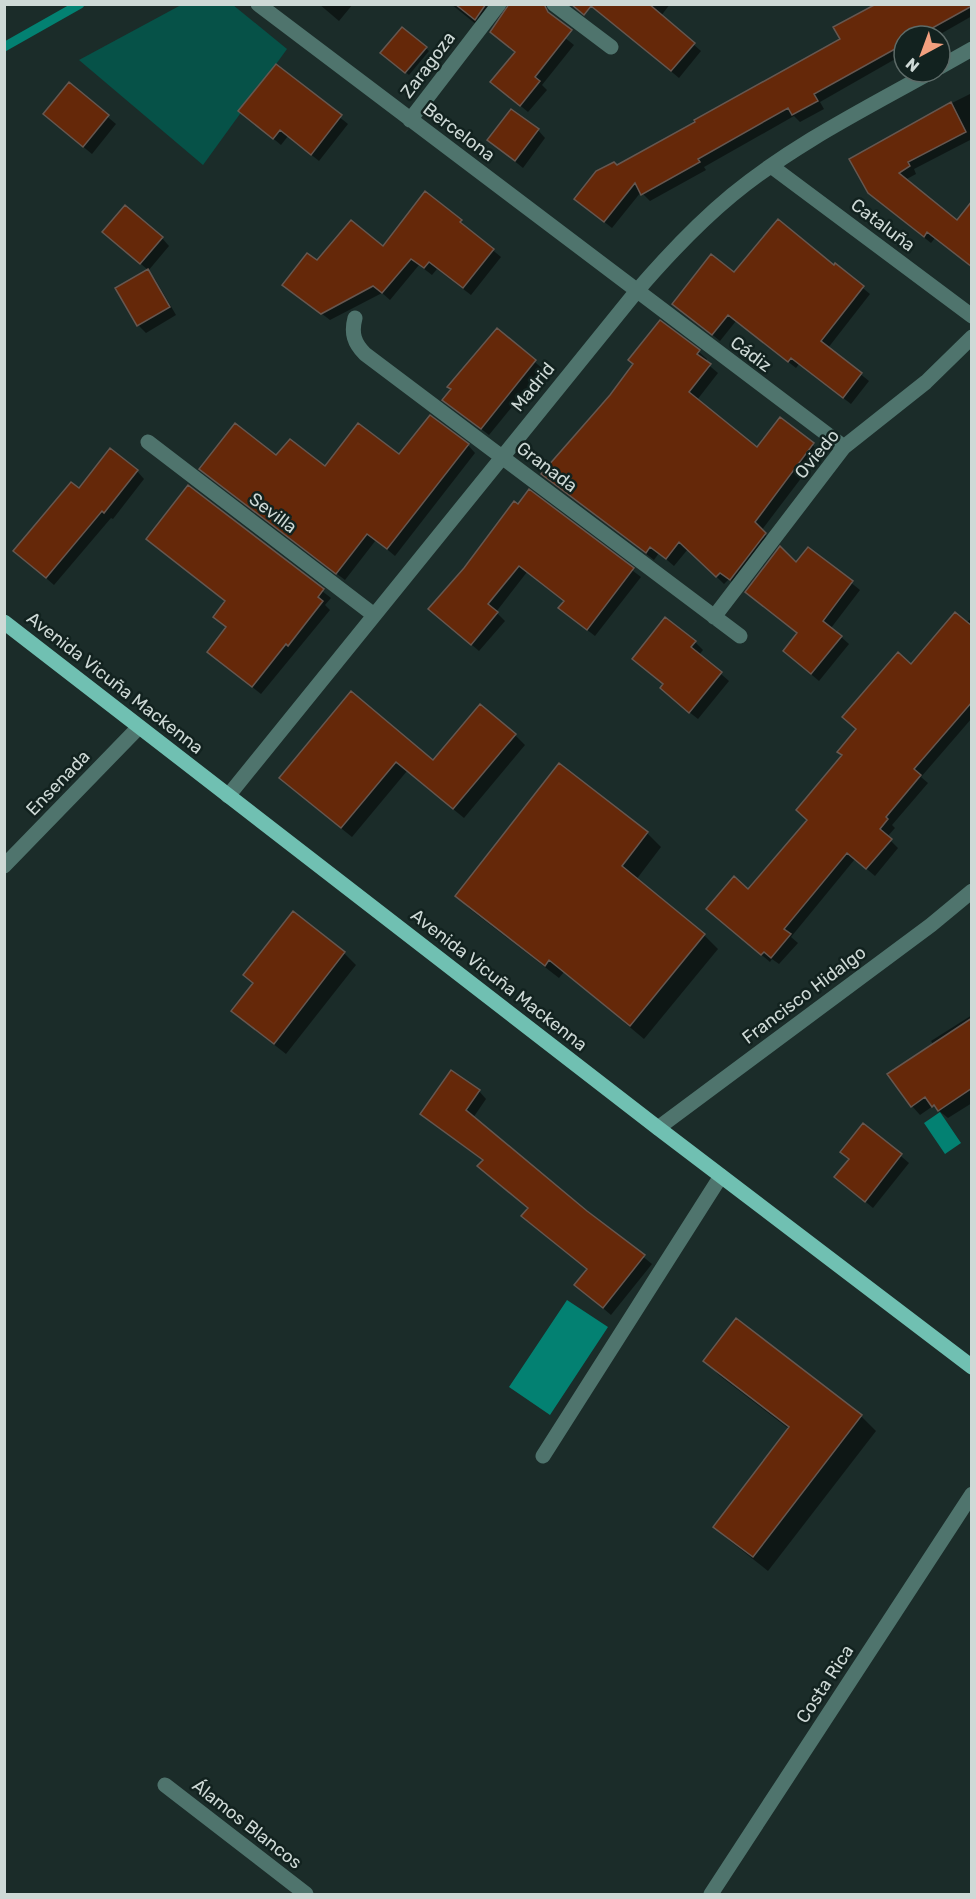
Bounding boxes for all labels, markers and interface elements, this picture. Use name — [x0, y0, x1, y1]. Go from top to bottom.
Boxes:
north arrow — [892, 24, 952, 84]
street label: Zaragoza — [396, 27, 460, 103]
text: N — [902, 54, 923, 76]
street label: Bercelona — [419, 98, 499, 166]
street label: Cataluña — [846, 194, 920, 256]
street label: Cádiz — [726, 331, 776, 377]
street label: Madrid — [507, 358, 559, 416]
street label: Oviedo — [790, 425, 844, 483]
street label: Granada — [512, 437, 582, 497]
street label: Sevilla — [245, 488, 301, 538]
street label: Avenida Vicuña Mackenna — [22, 607, 208, 759]
street label: Ensenada — [21, 746, 95, 820]
street label: Avenida Vicuña Mackenna — [406, 904, 592, 1056]
street label: Francisco Hidalgo — [738, 941, 870, 1049]
street label: Costa Rica — [792, 1641, 858, 1727]
street label: Álamos Blancos — [188, 1774, 306, 1874]

